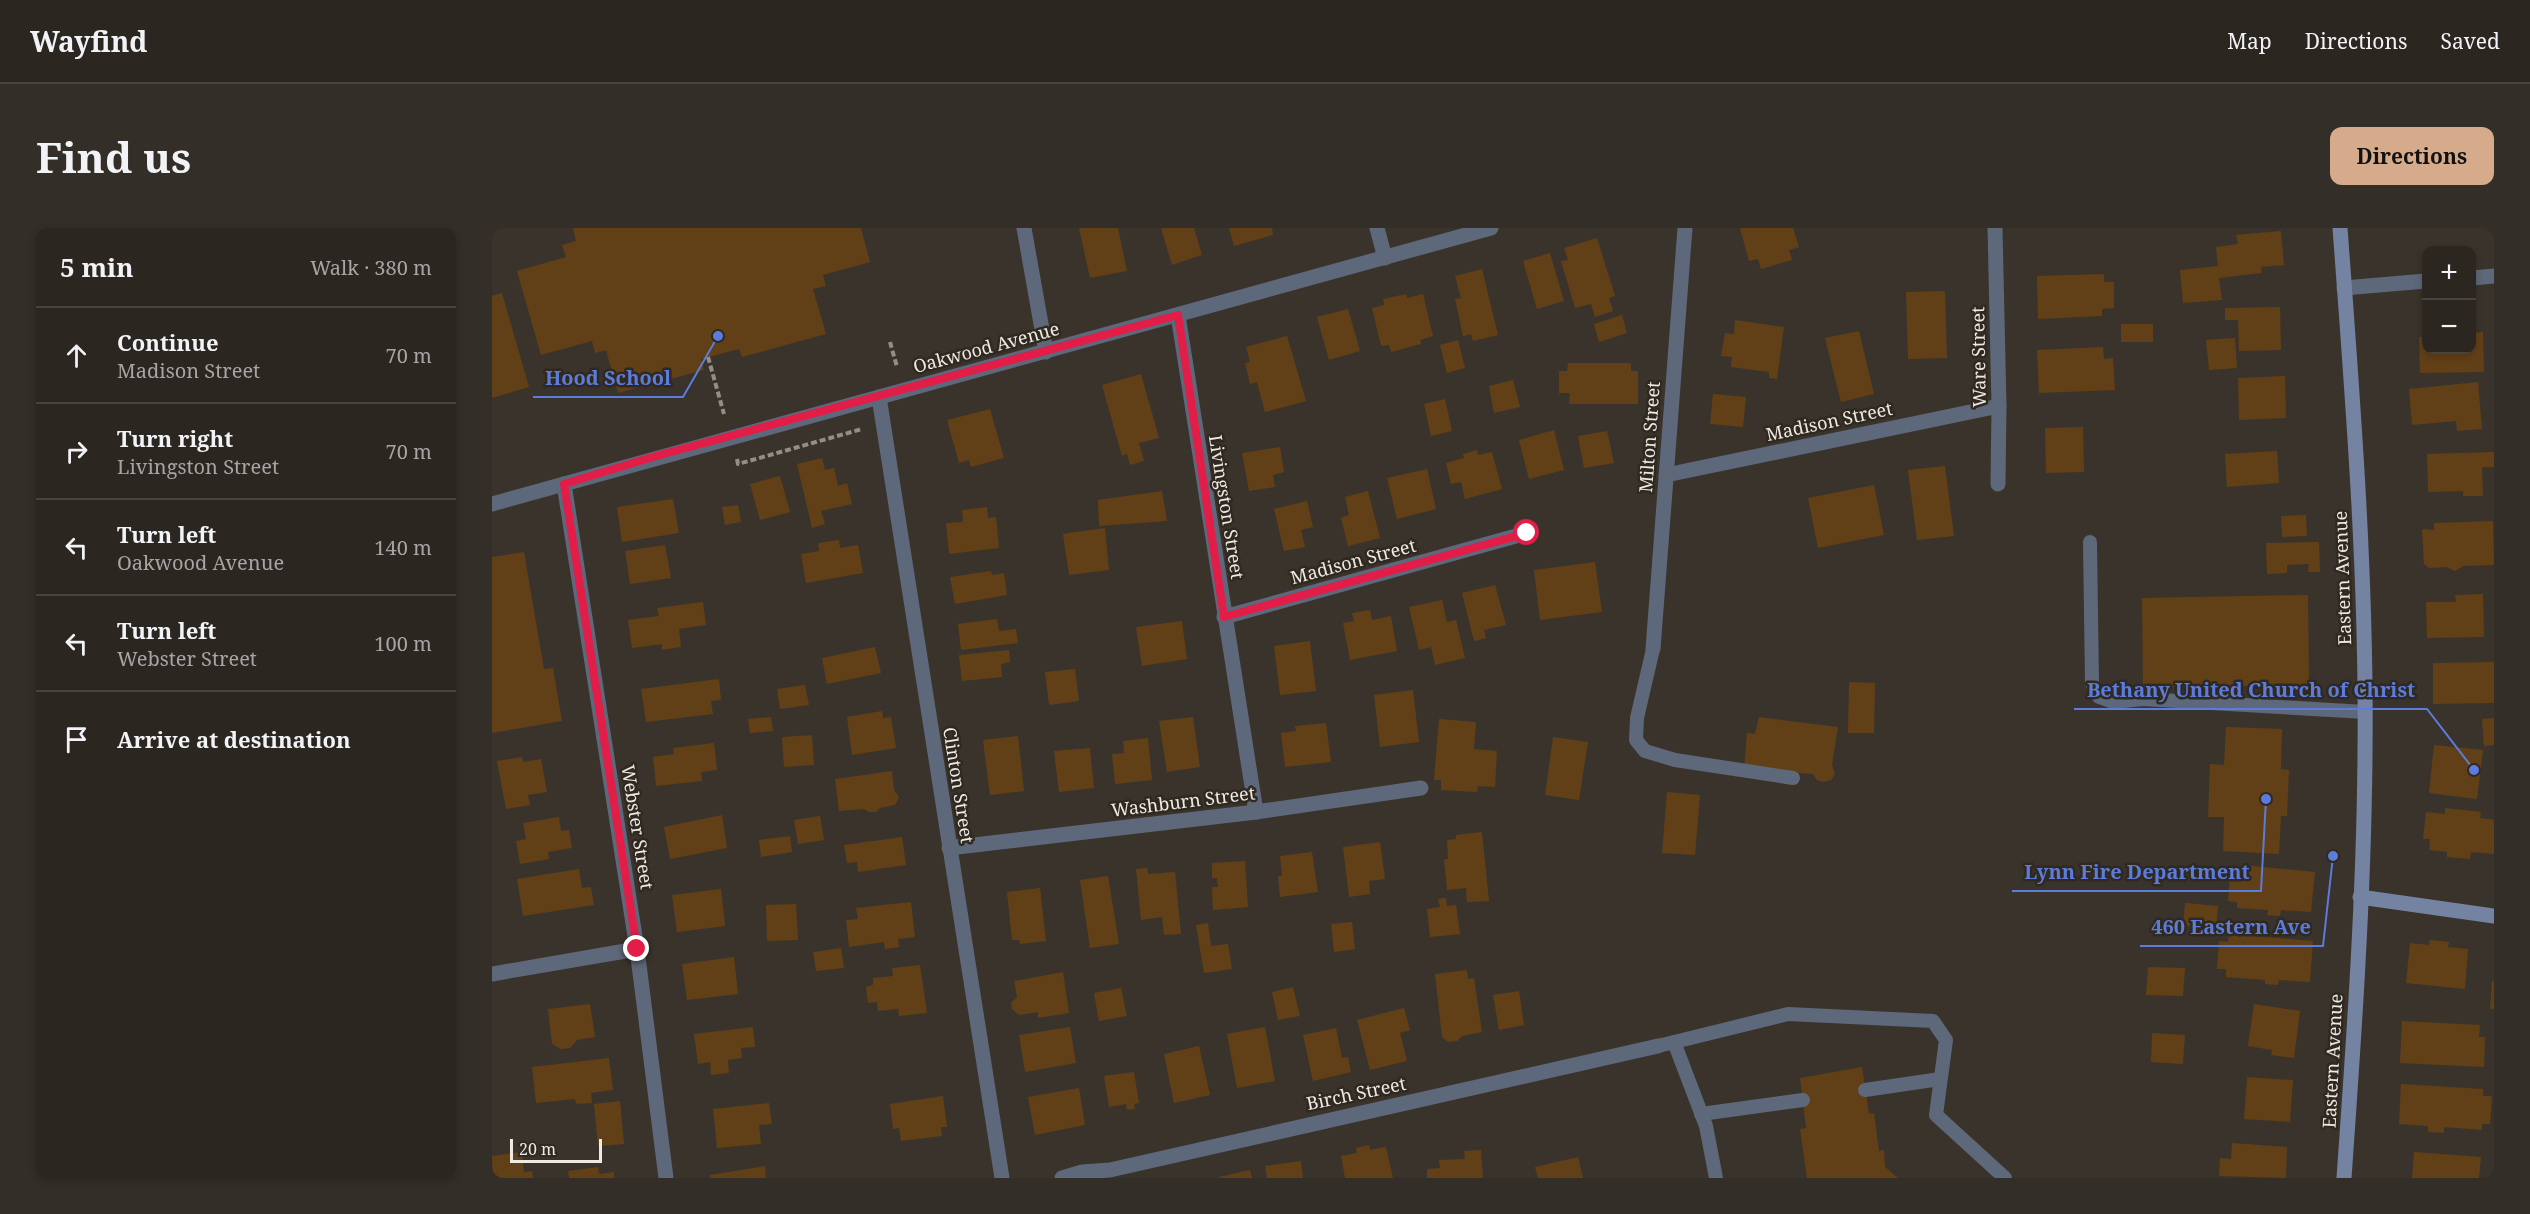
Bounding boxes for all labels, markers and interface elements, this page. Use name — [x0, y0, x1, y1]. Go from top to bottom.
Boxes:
text: Wayfind — [30, 22, 148, 60]
text: Map — [2227, 27, 2272, 55]
text: Directions — [2305, 27, 2407, 55]
text: Saved — [2440, 27, 2500, 55]
button: Directions — [2330, 127, 2494, 185]
text: Find us — [36, 128, 191, 185]
map controls — [2422, 246, 2476, 354]
button: + — [2422, 246, 2476, 300]
text: 5 min — [60, 249, 134, 285]
text: Walk · 380 m — [310, 254, 432, 281]
button: − — [2422, 300, 2476, 354]
street label: Ware Street — [1965, 306, 1991, 408]
street label: Oakwood Avenue — [910, 316, 1062, 378]
text: Continue — [117, 327, 219, 357]
icon: ahead — [60, 339, 93, 372]
text: 70 m — [386, 342, 432, 369]
text: Madison Street — [117, 357, 260, 384]
callout: Hood School — [533, 359, 683, 397]
text: Hood School — [545, 364, 671, 391]
street label: Milton Street — [1633, 381, 1665, 493]
street label: Madison Street — [1763, 396, 1895, 446]
text: Turn right — [117, 423, 233, 453]
street label: Livingston Street — [1204, 433, 1250, 581]
icon: right — [60, 435, 93, 468]
text: 70 m — [386, 438, 432, 465]
text: Livingston Street — [117, 453, 279, 480]
street label: Eastern Avenue — [2328, 510, 2356, 646]
text: Turn left — [117, 519, 216, 549]
route start — [1513, 519, 1539, 545]
icon: left — [60, 531, 93, 564]
street label: Madison Street — [1288, 533, 1418, 589]
text: 140 m — [374, 534, 432, 561]
text: Oakwood Avenue — [117, 549, 284, 576]
text: Turn left — [117, 615, 216, 645]
icon: left — [60, 627, 93, 660]
text: 100 m — [374, 630, 432, 657]
text: Webster Street — [117, 645, 257, 672]
callout: Bethany United Church of Christ — [2074, 671, 2427, 709]
text: Bethany United Church of Christ — [2087, 676, 2415, 703]
icon: arrive — [60, 723, 93, 756]
text: Arrive at destination — [117, 724, 351, 754]
street label: Clinton Street — [938, 725, 980, 845]
street label: Webster Street — [616, 763, 660, 891]
street label: Washburn Street — [1110, 780, 1256, 822]
callout: Lynn Fire Department — [2012, 853, 2261, 891]
text: Lynn Fire Department — [2024, 858, 2250, 885]
callout: 460 Eastern Ave — [2140, 908, 2323, 946]
text: 460 Eastern Ave — [2151, 913, 2311, 940]
route end — [623, 935, 649, 961]
street label: Eastern Avenue — [2316, 993, 2348, 1129]
street label: Birch Street — [1304, 1071, 1408, 1115]
scale bar — [510, 1136, 602, 1164]
text: 20 m — [519, 1138, 556, 1160]

